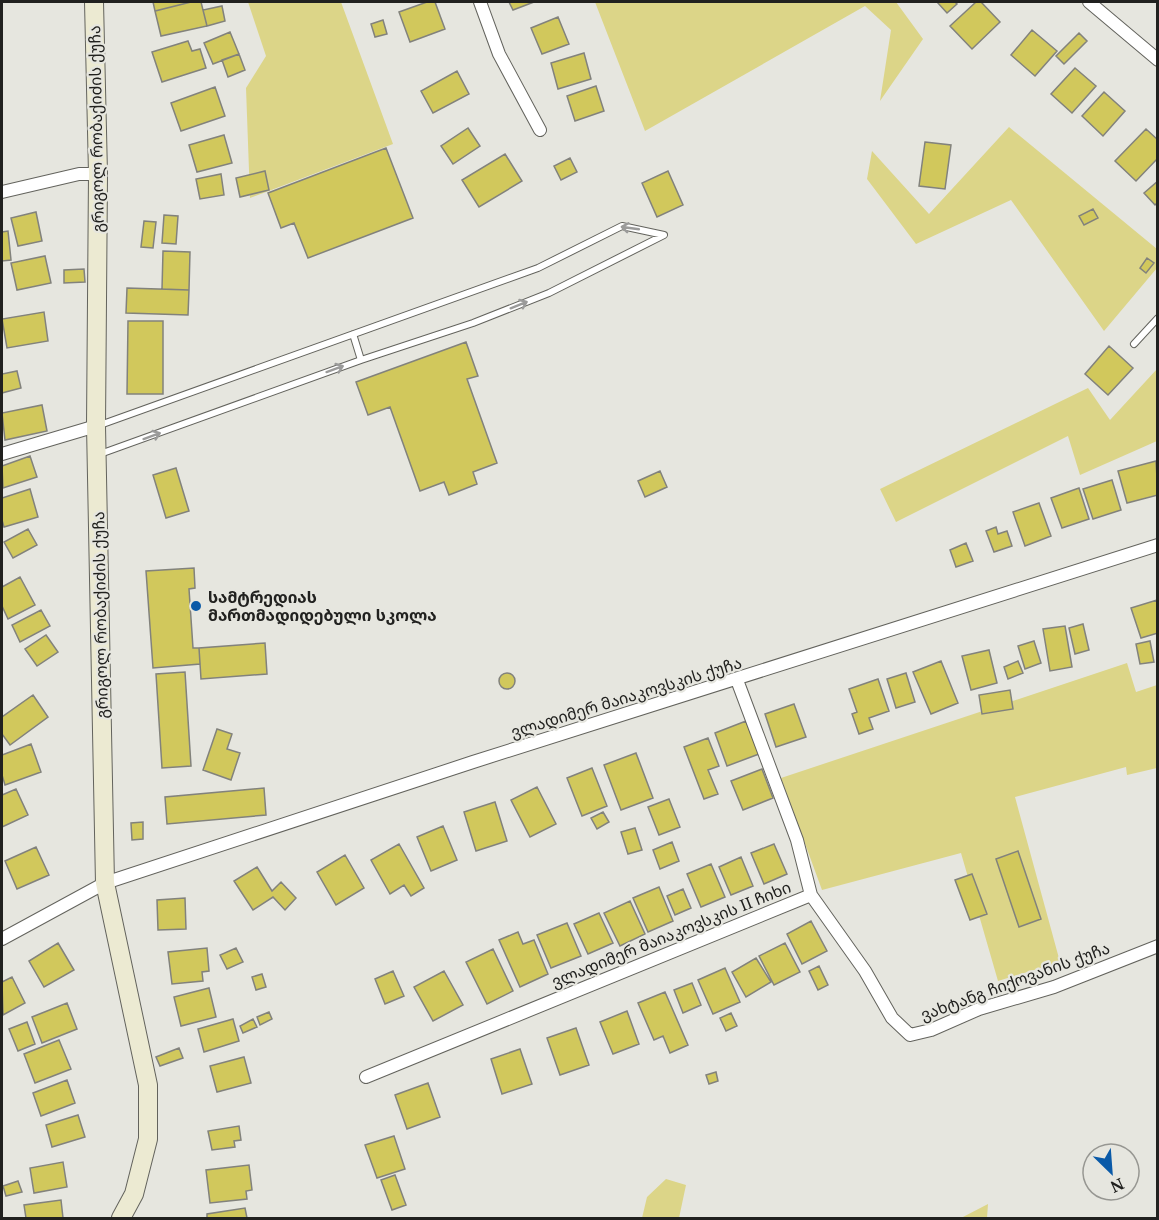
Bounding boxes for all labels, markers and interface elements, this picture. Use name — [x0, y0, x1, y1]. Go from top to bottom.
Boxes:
street label: გრიგოლ რობაქიძის ქუჩა — [83, 25, 109, 233]
one-way arrow — [621, 223, 640, 234]
one-way arrow — [509, 298, 528, 309]
one-way arrow — [325, 363, 344, 374]
one-way arrow — [142, 429, 161, 440]
street label: გრიგოლ რობაქიძის ქუჩა — [87, 511, 113, 719]
place label: სამტრედიას მართმადიდებული სკოლა — [208, 586, 437, 626]
marker: სამტრედიას მართმადიდებული სკოლა — [189, 599, 203, 613]
street label: ვლადიმერ მაიაკოვსკის ქუჩა — [508, 651, 744, 743]
street label: ვლადიმერ მაიაკოვსკის II ჩიხი — [548, 876, 794, 992]
street label: ვახტანგ ჩიქოვანის ქუჩა — [917, 936, 1113, 1026]
north arrow — [1081, 1142, 1141, 1202]
text: N — [1107, 1173, 1128, 1198]

